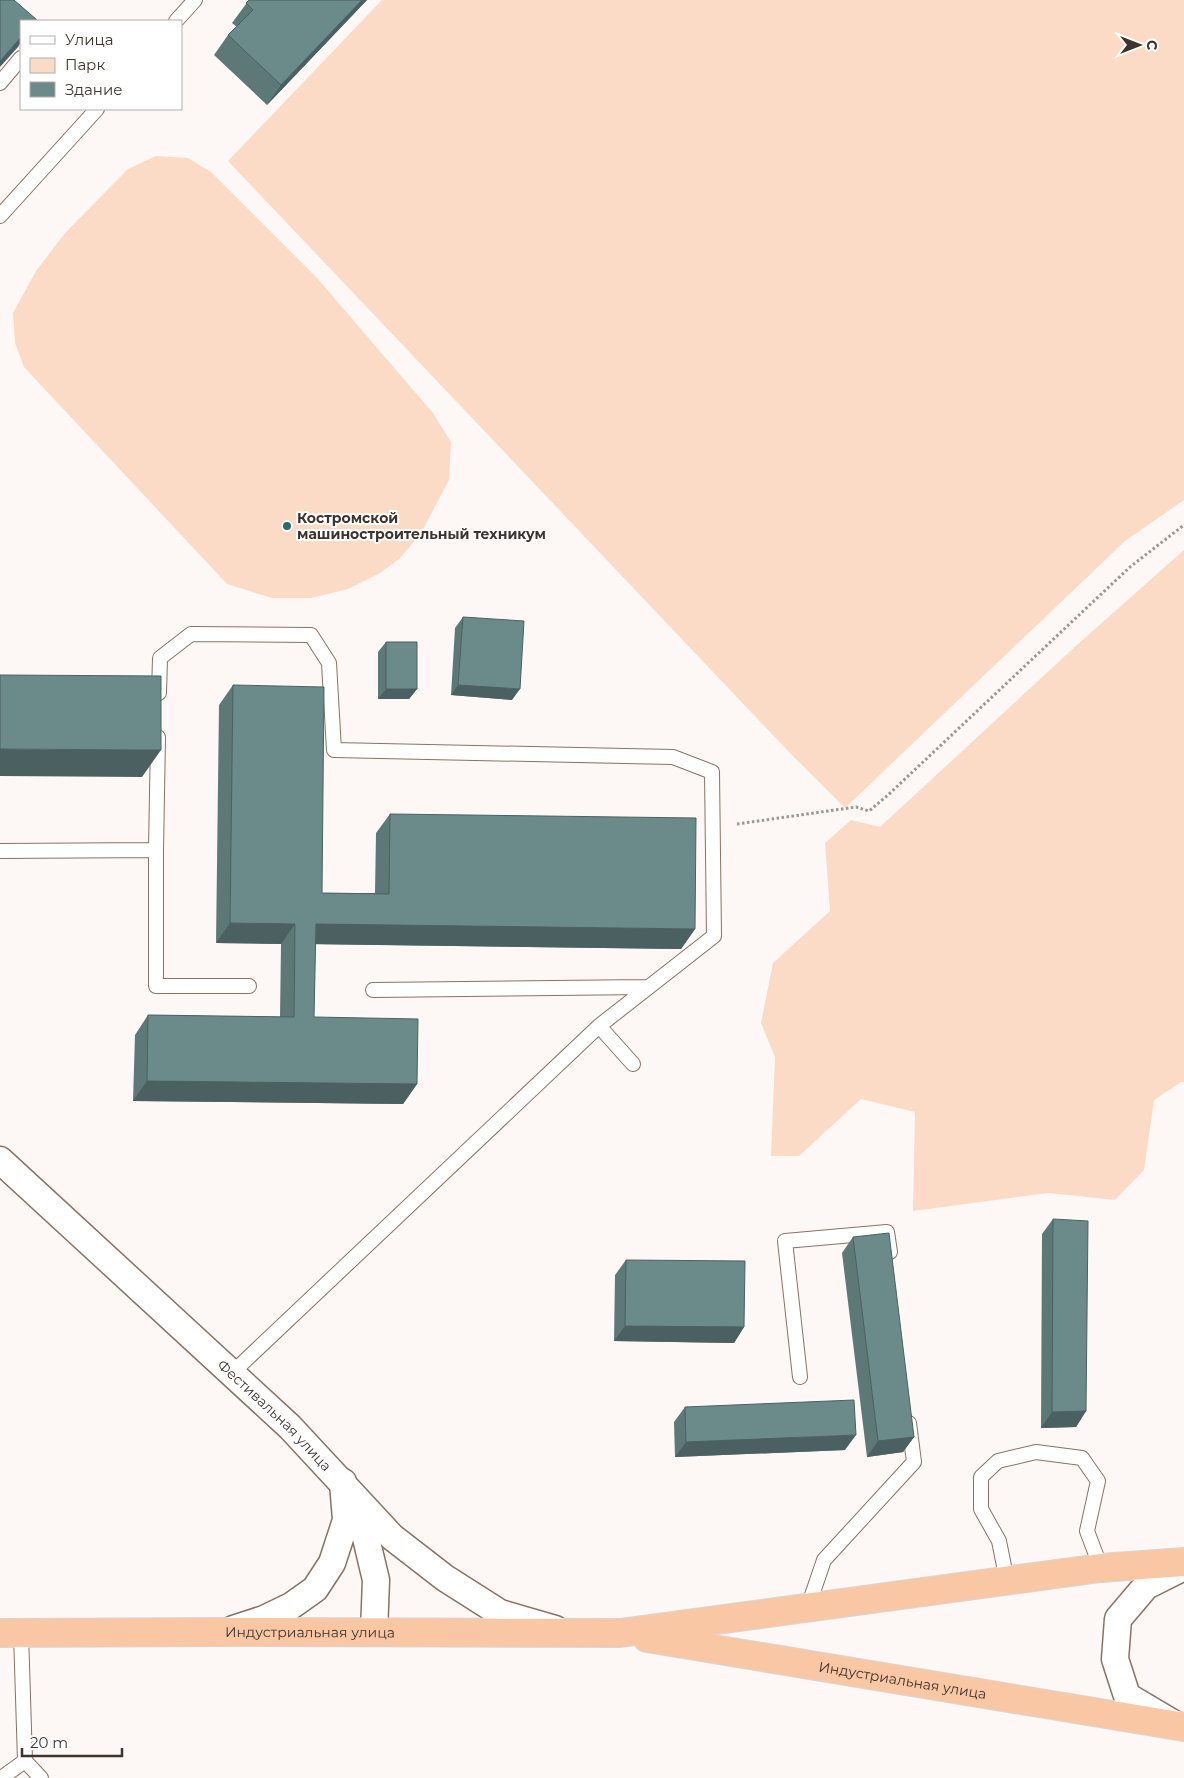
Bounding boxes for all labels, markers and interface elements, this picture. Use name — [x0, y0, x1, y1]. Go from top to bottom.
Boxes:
legend — [20, 20, 182, 110]
north arrow — [1114, 20, 1164, 70]
text: Улица — [65, 30, 113, 49]
text: С — [1143, 40, 1161, 50]
text: Парк — [65, 55, 105, 74]
text: Здание — [65, 80, 123, 99]
place label: Костромской машиностроительный техникум — [297, 509, 546, 543]
marker: Костромской машиностроительный техникум — [281, 520, 293, 532]
street label: Фестивальная улица — [214, 1356, 335, 1475]
street label: Индустриальная улица — [225, 1623, 395, 1641]
street label: Индустриальная улица — [817, 1658, 988, 1703]
scale bar — [22, 1726, 122, 1758]
text: 20 m — [30, 1733, 68, 1752]

